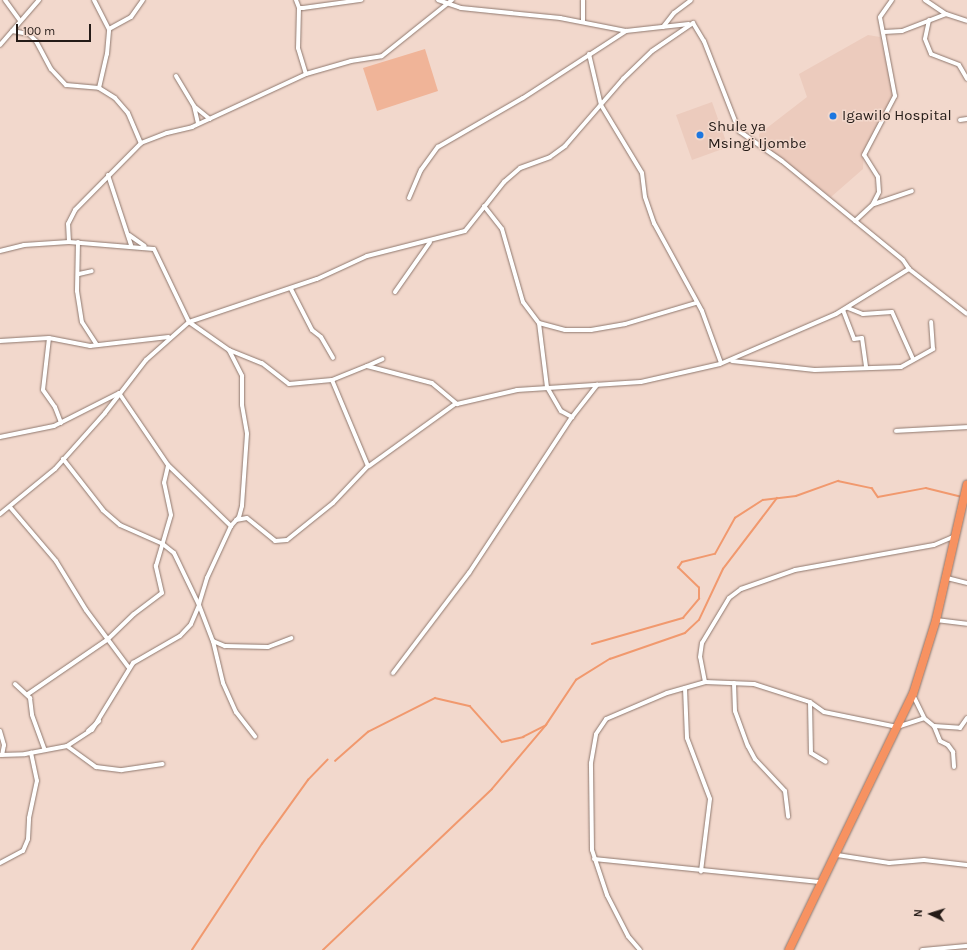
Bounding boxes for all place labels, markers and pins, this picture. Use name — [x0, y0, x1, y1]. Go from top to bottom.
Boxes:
place label: Igawilo Hospital — [842, 107, 952, 125]
marker: Igawilo Hospital — [827, 110, 839, 122]
place label: Shule ya Msingi Ijombe — [708, 117, 806, 152]
marker: Shule ya Msingi Ijombe — [695, 130, 705, 140]

